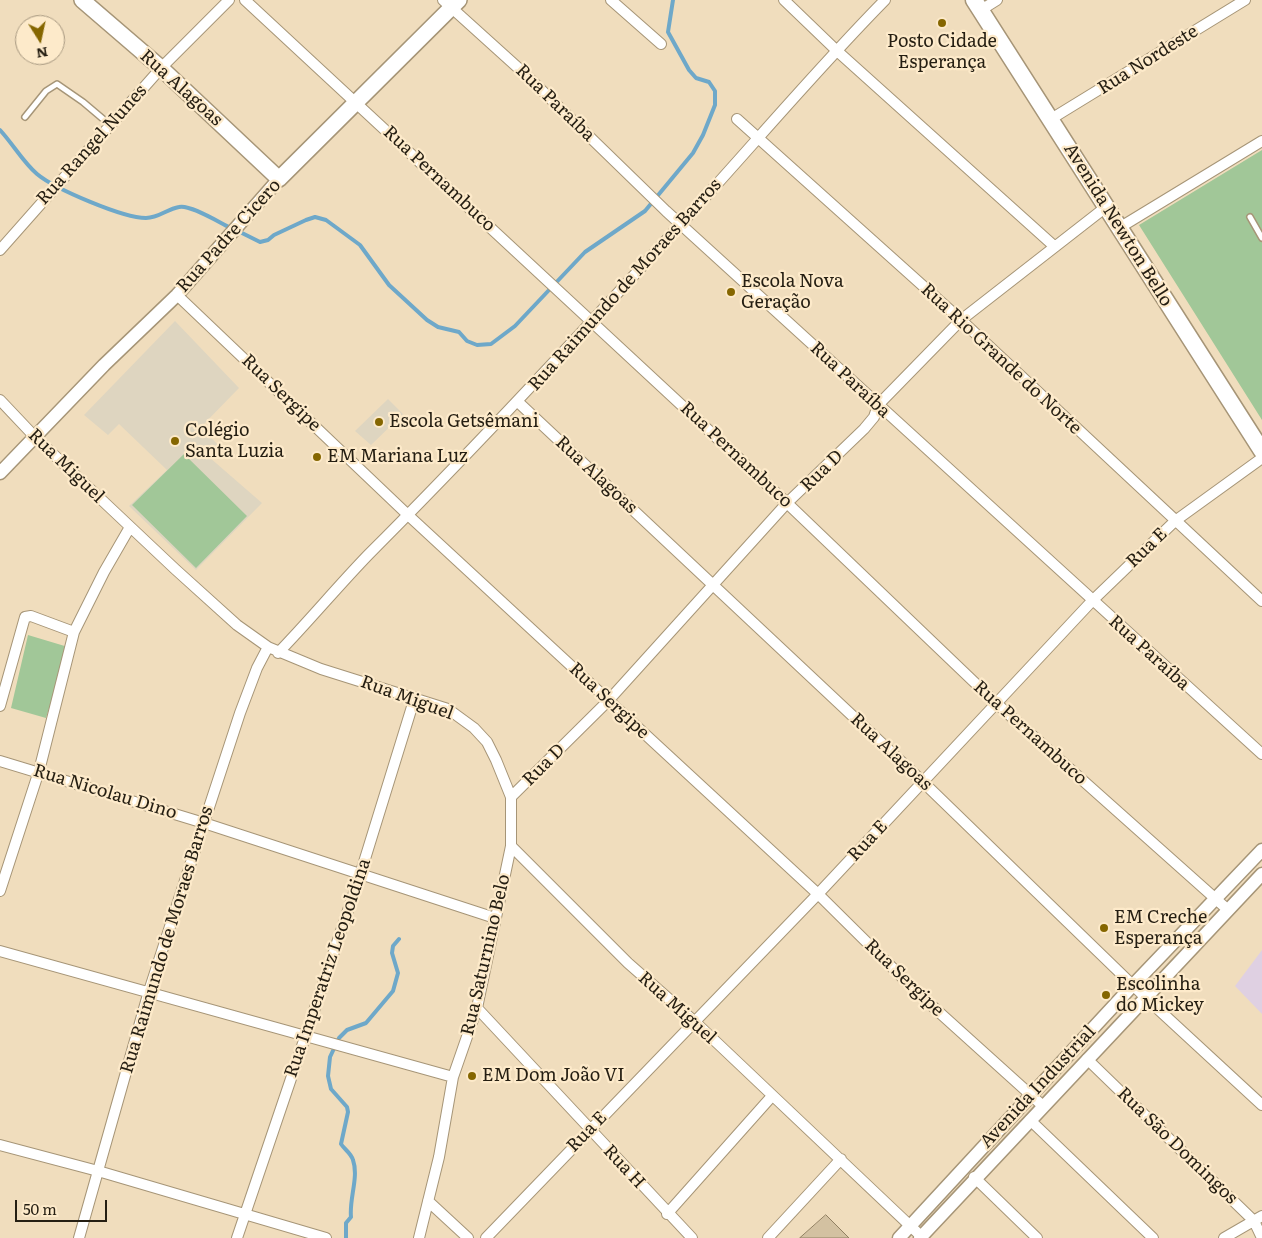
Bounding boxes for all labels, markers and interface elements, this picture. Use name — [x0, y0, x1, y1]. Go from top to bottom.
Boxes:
north arrow — [15, 15, 65, 65]
marker: Posto Cidade Esperança — [936, 17, 948, 29]
street label: Rua Nordeste — [1094, 21, 1202, 99]
place label: Posto Cidade Esperança — [887, 31, 997, 74]
text: N — [35, 43, 50, 65]
street label: Rua Alagoas — [135, 45, 227, 131]
street label: Rua Paraíba — [511, 60, 599, 146]
street label: Rua Rangel Nunes — [32, 80, 152, 210]
street label: Rua Pernambuco — [378, 121, 500, 237]
street label: Avenida Newton Bello — [1059, 139, 1177, 311]
street label: Rua Raimundo de Moraes Barros — [524, 174, 726, 396]
street label: Rua Padre Cicero — [172, 175, 286, 297]
place label: Escola Nova Geração — [741, 271, 844, 314]
street label: Rua Rio Grande do Norte — [916, 279, 1086, 439]
marker: Escola Nova Geração — [725, 286, 737, 298]
street label: Rua Paraíba — [805, 337, 895, 423]
street label: Rua Sergipe — [237, 350, 325, 436]
street label: Rua Pernambuco — [675, 397, 797, 513]
place label: Escola Getsêmani — [389, 411, 539, 433]
marker: Escola Getsêmani — [373, 416, 385, 428]
place label: Colégio Santa Luzia — [185, 420, 284, 462]
street label: Rua Miguel — [23, 424, 109, 508]
street label: Rua Alagoas — [551, 432, 641, 518]
marker: Colégio Santa Luzia — [169, 435, 181, 447]
place label: EM Mariana Luz — [327, 446, 468, 468]
street label: Rua D — [796, 446, 848, 496]
marker: EM Mariana Luz — [311, 451, 323, 463]
street label: Rua E — [1122, 523, 1172, 573]
street label: Rua Paraíba — [1104, 611, 1194, 695]
street label: Rua Sergipe — [564, 658, 654, 744]
street label: Rua Miguel — [358, 671, 456, 725]
street label: Rua Pernambuco — [969, 676, 1091, 790]
street label: Rua Alagoas — [846, 709, 936, 795]
street label: Rua D — [518, 739, 570, 791]
street label: Rua Nicolau Dino — [31, 760, 179, 824]
street label: Rua Raimundo de Moraes Barros — [116, 804, 218, 1076]
street label: Rua E — [844, 816, 892, 866]
street label: Rua Imperatriz Leopoldina — [280, 856, 376, 1080]
street label: Rua Saturnino Belo — [457, 872, 515, 1038]
place label: EM Creche Esperança — [1114, 907, 1207, 950]
marker: EM Creche Esperança — [1098, 922, 1110, 934]
street label: Rua Sergipe — [860, 935, 948, 1021]
street label: Rua Miguel — [634, 967, 720, 1049]
place label: Escolinha do Mickey — [1116, 974, 1204, 1016]
marker: Escolinha do Mickey — [1100, 989, 1112, 1001]
street label: Avenida Industrial — [976, 1021, 1100, 1153]
place label: EM Dom João VI — [482, 1065, 625, 1087]
marker: EM Dom João VI — [466, 1070, 478, 1082]
street label: Rua São Domingos — [1112, 1083, 1242, 1209]
street label: Rua E — [562, 1107, 612, 1157]
street label: Rua H — [598, 1141, 650, 1193]
scale bar — [18, 1190, 110, 1222]
text: 50 m — [23, 1197, 57, 1220]

